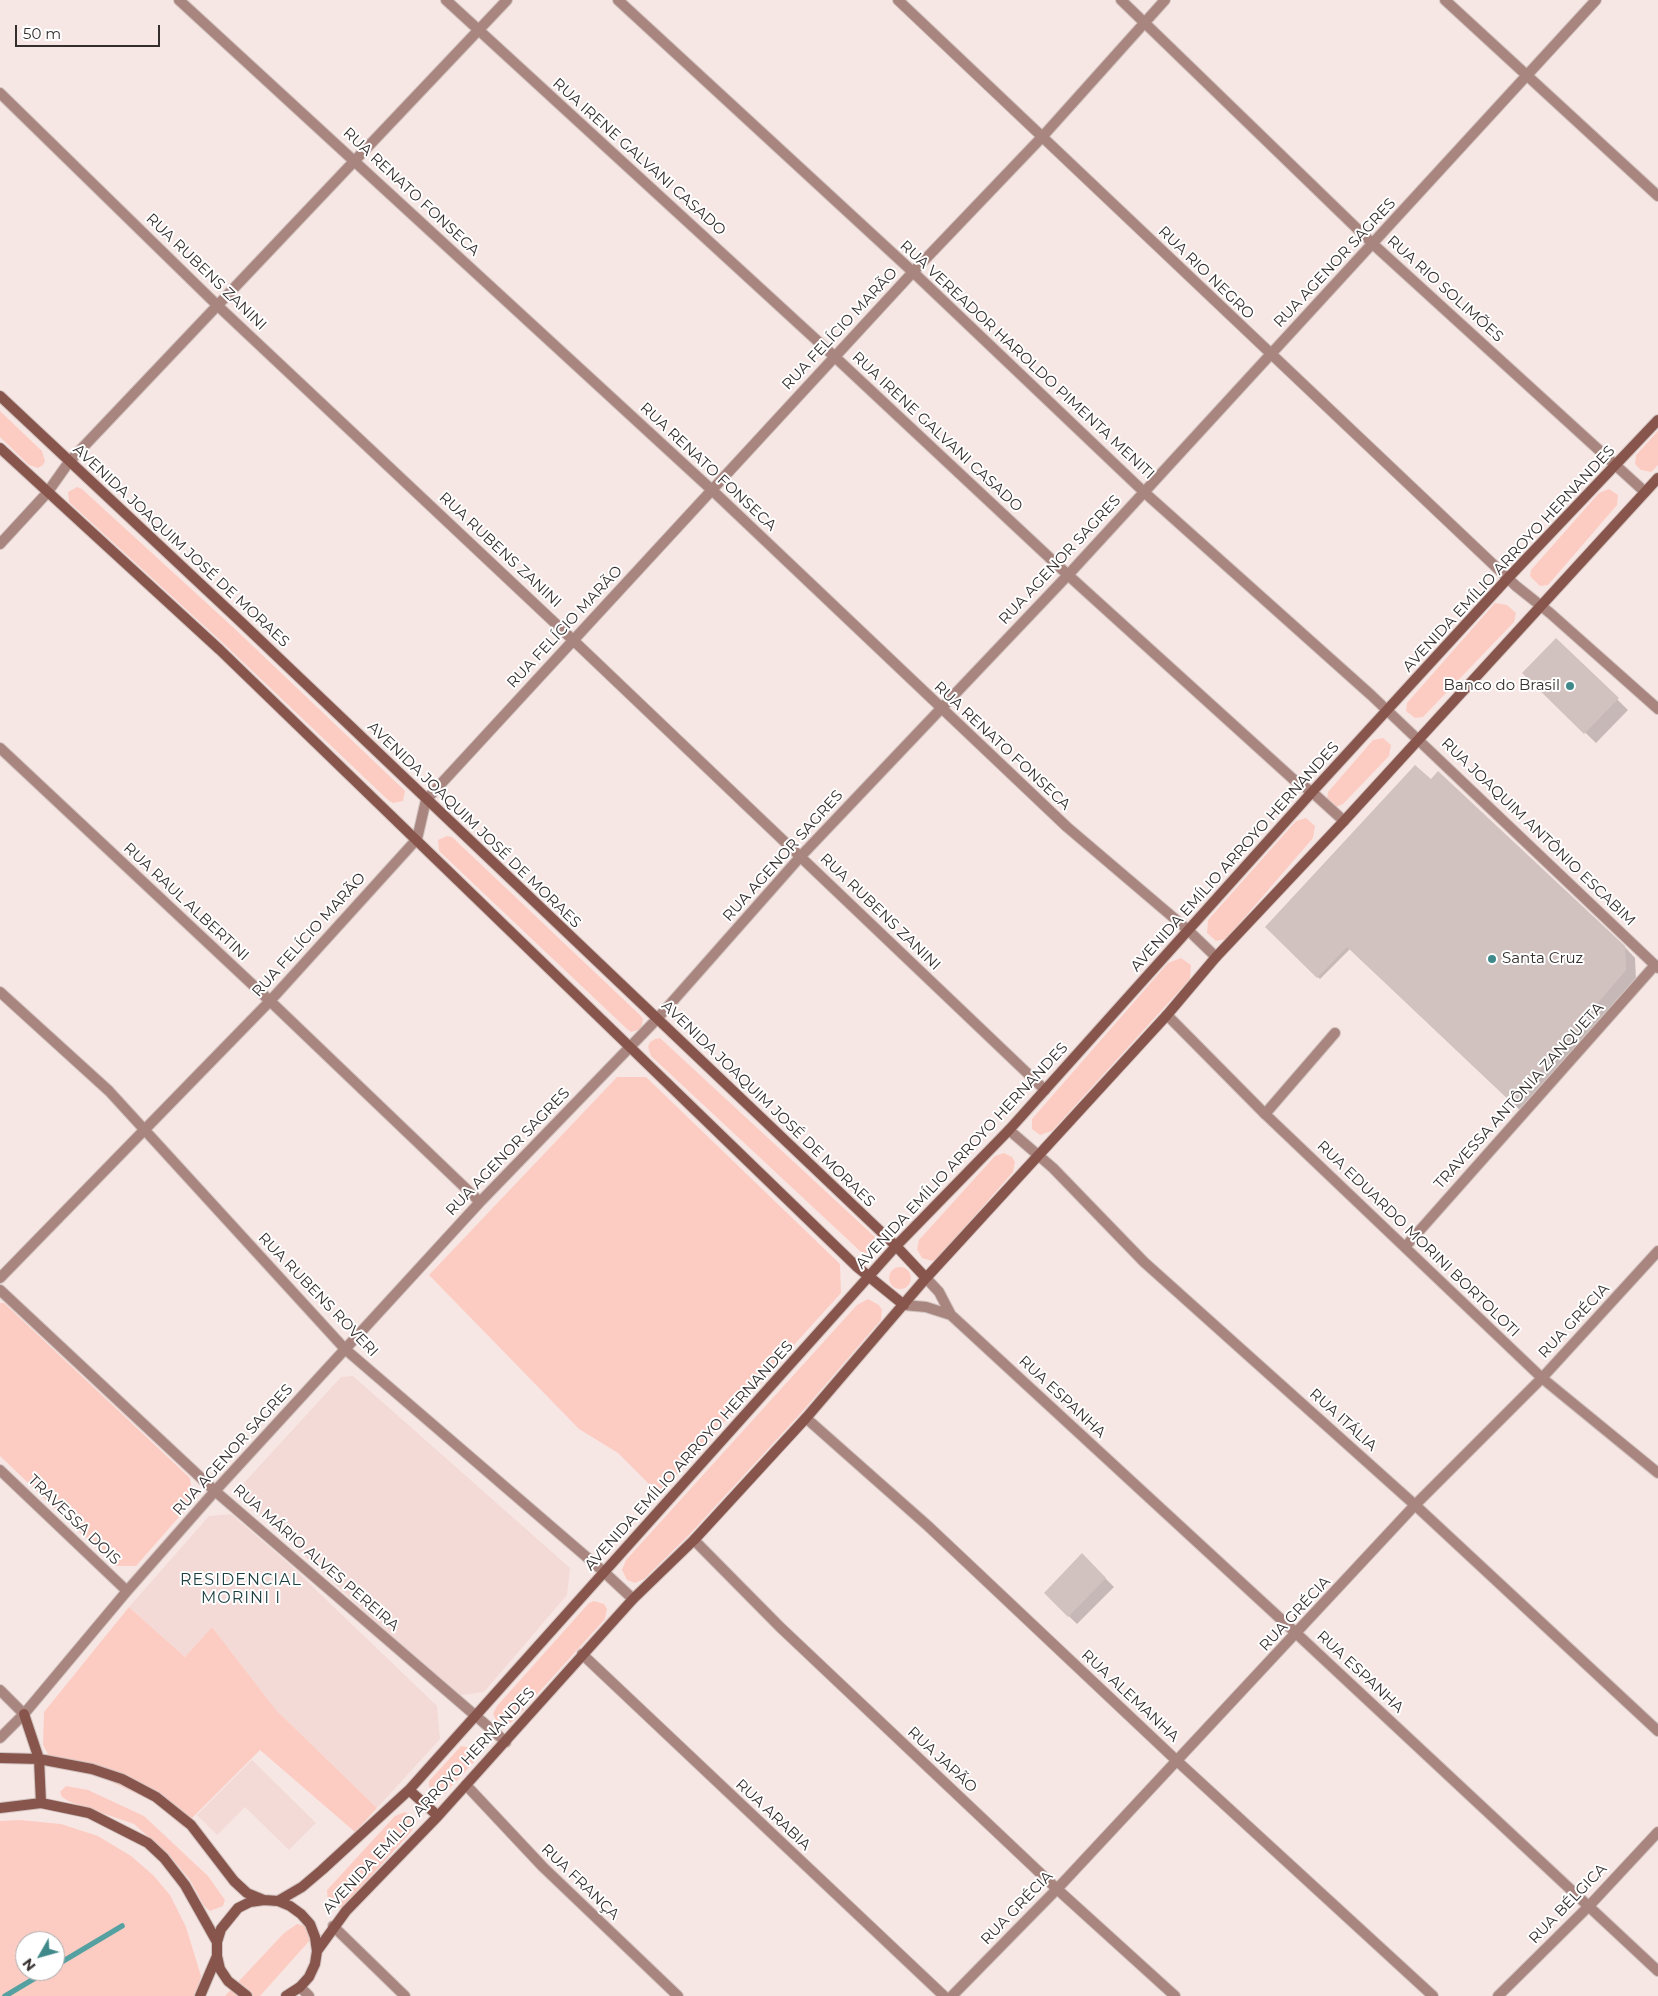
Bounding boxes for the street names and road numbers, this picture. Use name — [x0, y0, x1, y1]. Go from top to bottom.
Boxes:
street label: RUA IRENE GALVANI CASADO — [549, 75, 729, 239]
street label: RUA RENATO FONSECA — [339, 124, 483, 260]
street label: RUA AGENOR SAGRES — [1270, 195, 1400, 331]
street label: RUA RUBENS ZANINI — [142, 210, 270, 334]
street label: RUA RIO NEGRO — [1154, 223, 1258, 323]
street label: RUA RIO SOLIMÕES — [1383, 232, 1507, 346]
street label: RUA VEREADOR HAROLDO PIMENTA MENITI — [896, 237, 1158, 483]
street label: RUA FELÍCIO MARÃO — [779, 264, 901, 394]
street label: RUA IRENE GALVANI CASADO — [848, 348, 1026, 516]
street label: RUA RENATO FONSECA — [636, 399, 780, 535]
street label: AVENIDA JOAQUIM JOSÉ DE MORAES — [69, 441, 293, 651]
street label: AVENIDA EMÍLIO ARROYO HERNANDES — [1399, 442, 1619, 676]
street label: RUA RUBENS ZANINI — [435, 489, 565, 611]
street label: RUA AGENOR SAGRES — [995, 492, 1125, 628]
street label: RUA FELÍCIO MARÃO — [504, 562, 626, 692]
street label: RUA RENATO FONSECA — [930, 678, 1074, 814]
street label: AVENIDA JOAQUIM JOSÉ DE MORAES — [364, 718, 584, 932]
street label: RUA JOAQUIM ANTÔNIO ESCABIM — [1437, 734, 1639, 930]
street label: AVENIDA EMÍLIO ARROYO HERNANDES — [1127, 738, 1343, 976]
street label: RUA AGENOR SAGRES — [719, 787, 847, 925]
street label: RUA RAUL ALBERTINI — [120, 839, 252, 965]
street label: RUA RUBENS ZANINI — [816, 850, 944, 974]
street label: RUA FELÍCIO MARÃO — [248, 869, 370, 1001]
street label: AVENIDA JOAQUIM JOSÉ DE MORAES — [658, 997, 878, 1211]
street label: TRAVESSA ANTÔNIA ZANQUETA — [1430, 999, 1608, 1193]
street label: AVENIDA EMÍLIO ARROYO HERNANDES — [852, 1039, 1072, 1273]
street label: RUA AGENOR SAGRES — [442, 1084, 574, 1220]
street label: RUA EDUARDO MORINI BORTOLOTI — [1313, 1137, 1523, 1341]
street label: RUA RUBENS ROVERI — [254, 1229, 382, 1361]
street label: RUA GRÉCIA — [1535, 1280, 1613, 1362]
street label: AVENIDA EMÍLIO ARROYO HERNANDES — [581, 1337, 797, 1575]
street label: RUA ESPANHA — [1015, 1352, 1109, 1442]
street label: RUA AGENOR SAGRES — [169, 1381, 297, 1519]
street label: RUA ITÁLIA — [1306, 1385, 1380, 1455]
street label: TRAVESSA DOIS — [24, 1471, 124, 1569]
street label: RUA MÁRIO ALVES PEREIRA — [229, 1481, 403, 1635]
street label: RUA GRÉCIA — [1256, 1573, 1334, 1655]
street label: RUA ESPANHA — [1313, 1627, 1407, 1717]
street label: RUA ALEMANHA — [1077, 1646, 1183, 1746]
street label: AVENIDA EMÍLIO ARROYO HERNANDES — [319, 1684, 539, 1918]
street label: RUA JAPÃO — [903, 1723, 981, 1797]
street label: RUA ARABIA — [732, 1776, 814, 1854]
street label: RUA FRANÇA — [537, 1840, 623, 1924]
street label: RUA BÉLGICA — [1525, 1860, 1611, 1948]
street label: RUA GRÉCIA — [977, 1867, 1057, 1949]

